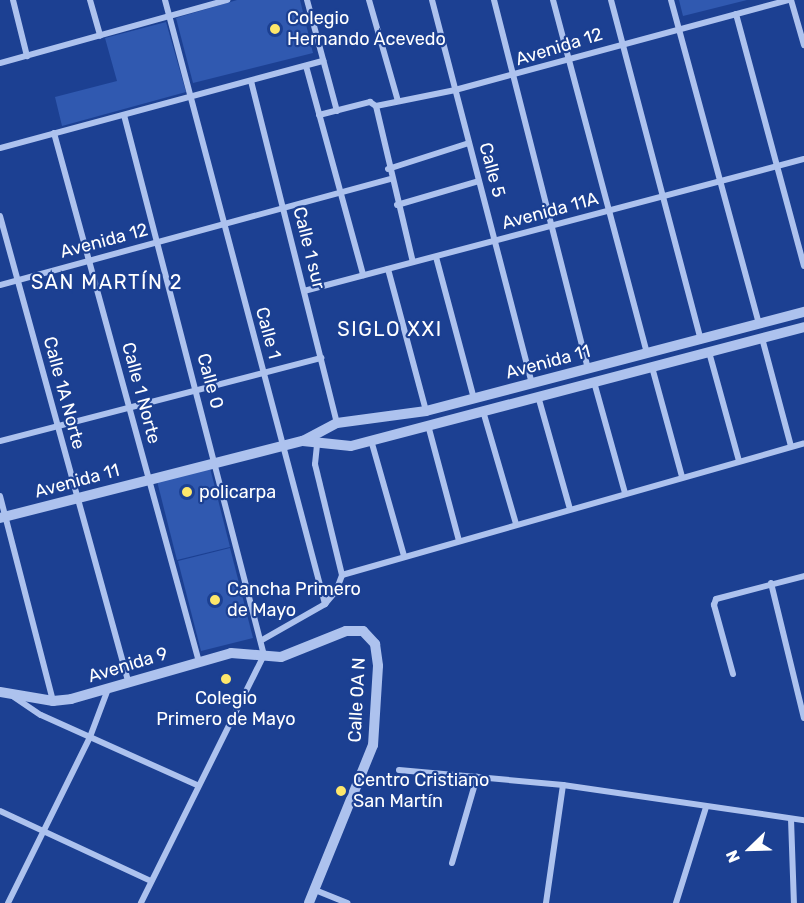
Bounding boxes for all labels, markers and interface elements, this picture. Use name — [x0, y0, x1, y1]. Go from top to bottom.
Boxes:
place label: Colegio Hernando Acevedo — [287, 8, 446, 50]
marker: Colegio Hernando Acevedo — [268, 22, 282, 36]
street label: Avenida 12 — [513, 24, 605, 70]
street label: Calle 5 — [474, 140, 510, 200]
street label: Avenida 11A — [499, 188, 601, 234]
street label: Calle 1 sur — [288, 205, 330, 291]
street label: Avenida 12 — [58, 219, 150, 263]
district label: SAN MARTÍN 2 — [31, 270, 183, 294]
street label: Calle 1 — [251, 305, 285, 361]
district label: SIGLO XXI — [337, 317, 443, 341]
street label: Calle 1A Norte — [39, 334, 89, 452]
street label: Calle 1 Norte — [117, 340, 165, 446]
street label: Avenida 11 — [503, 340, 593, 384]
street label: Calle 0 — [192, 351, 228, 411]
street label: Avenida 11 — [32, 459, 122, 503]
place label: policarpa — [199, 481, 276, 503]
marker: policarpa — [180, 485, 194, 499]
place label: Cancha Primero de Mayo — [227, 579, 361, 622]
marker: Cancha Primero de Mayo — [208, 593, 222, 607]
street label: Avenida 9 — [86, 643, 170, 687]
street label: Calle 0A N — [344, 657, 370, 743]
marker: Colegio Primero de Mayo — [219, 672, 233, 686]
place label: Colegio Primero de Mayo — [156, 688, 296, 730]
place label: Centro Cristiano San Martín — [353, 770, 489, 812]
marker: Centro Cristiano San Martín — [334, 784, 348, 798]
north arrow — [720, 819, 780, 879]
text: N — [722, 847, 744, 865]

